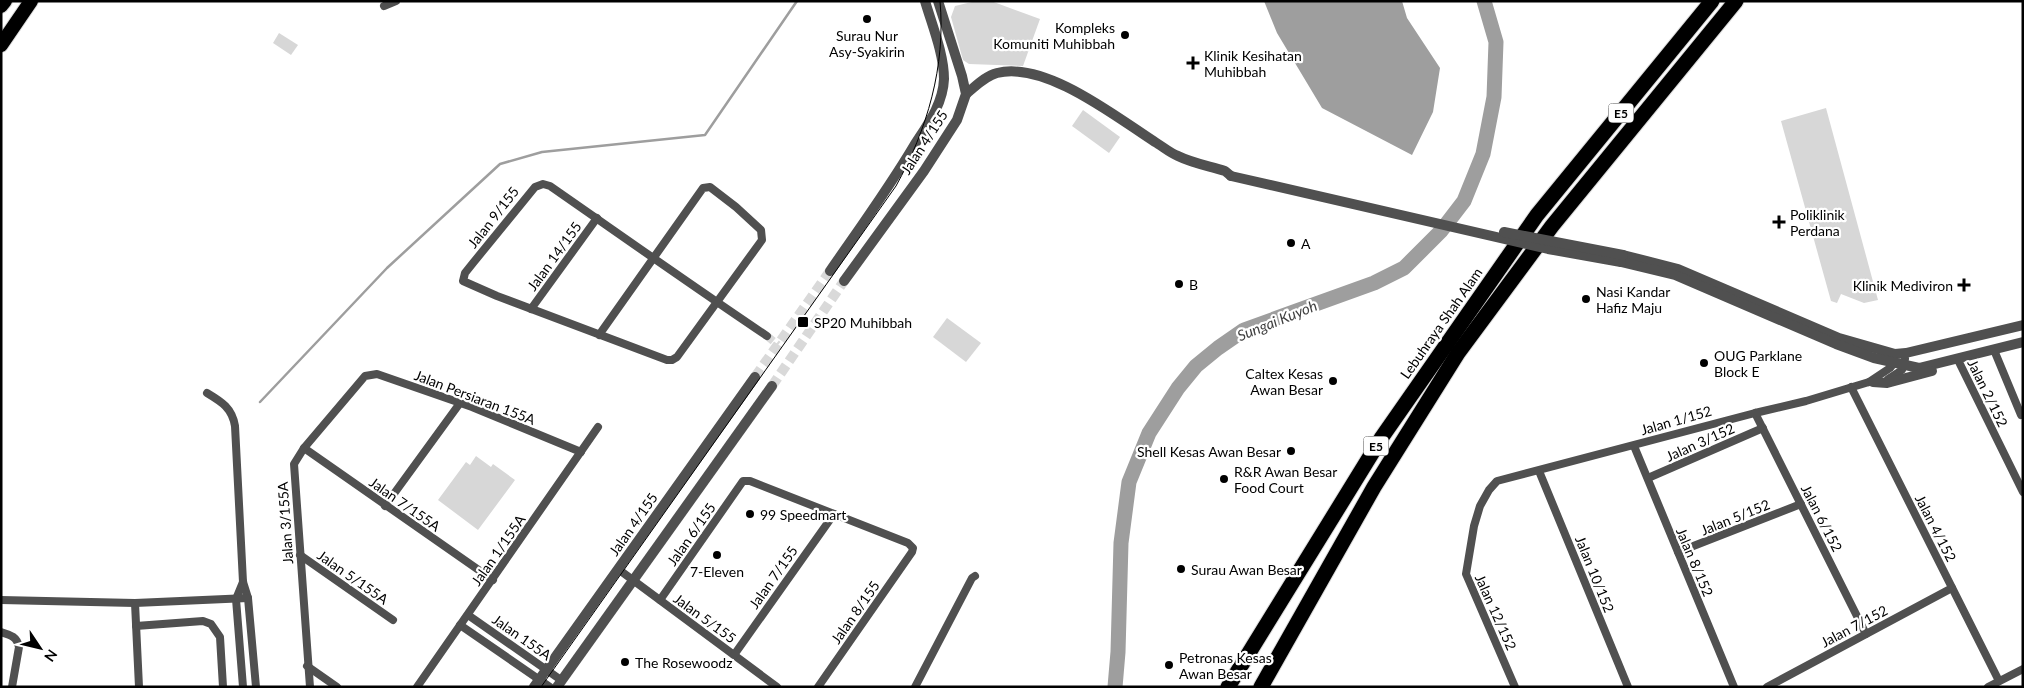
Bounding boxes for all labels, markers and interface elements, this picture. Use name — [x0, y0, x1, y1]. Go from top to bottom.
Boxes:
marker: Surau Nur Asy-Syakirin — [861, 13, 873, 25]
place label: Kompleks Komuniti Muhibbah — [993, 19, 1115, 52]
place label: Surau Nur Asy-Syakirin — [829, 27, 905, 60]
marker: Kompleks Komuniti Muhibbah — [1119, 29, 1131, 41]
place label: Klinik Kesihatan Muhibbah — [1204, 47, 1302, 80]
marker: Klinik Kesihatan Muhibbah — [1186, 56, 1200, 70]
road number: E5 — [1608, 104, 1634, 122]
street label: Jalan 4/155 — [897, 107, 951, 177]
street label: Jalan 9/155 — [464, 183, 522, 251]
place label: Poliklinik Perdana — [1790, 206, 1846, 239]
marker: Poliklinik Perdana — [1772, 215, 1786, 229]
street label: Jalan 14/155 — [523, 218, 585, 294]
place label: A — [1301, 235, 1311, 252]
marker: A — [1285, 237, 1297, 249]
street label: Lebuhraya Shah Alam — [1396, 264, 1486, 382]
place label: B — [1189, 276, 1198, 293]
place label: Klinik Mediviron — [1853, 277, 1953, 294]
marker: B — [1173, 278, 1185, 290]
marker: Klinik Mediviron — [1957, 278, 1971, 292]
place label: Nasi Kandar Hafiz Maju — [1596, 283, 1670, 316]
marker: Nasi Kandar Hafiz Maju — [1580, 293, 1592, 305]
water label: Sungai Kuyoh — [1234, 296, 1320, 344]
place label: SP20 Muhibbah — [814, 314, 912, 331]
marker: SP20 Muhibbah — [796, 315, 810, 329]
place label: OUG Parklane Block E — [1714, 347, 1802, 380]
street label: Jalan 2/152 — [1964, 356, 2012, 430]
marker: OUG Parklane Block E — [1698, 357, 1710, 369]
place label: Caltex Kesas Awan Besar — [1245, 365, 1323, 398]
street label: Jalan Persiaran 155A — [412, 366, 538, 428]
marker: Caltex Kesas Awan Besar — [1327, 375, 1339, 387]
street label: Jalan 1/152 — [1639, 402, 1713, 438]
street label: Jalan 3/152 — [1663, 419, 1737, 465]
road number: E5 — [1364, 436, 1388, 456]
place label: Shell Kesas Awan Besar — [1137, 443, 1281, 460]
marker: Shell Kesas Awan Besar — [1285, 445, 1297, 457]
place label: R&R Awan Besar Food Court — [1234, 463, 1337, 496]
street label: Jalan 7/155A — [366, 473, 444, 535]
marker: R&R Awan Besar Food Court — [1218, 473, 1230, 485]
street label: Jalan 3/155A — [274, 481, 296, 565]
street label: Jalan 6/152 — [1798, 482, 1846, 554]
street label: Jalan 4/155 — [605, 489, 661, 559]
street label: Jalan 4/152 — [1912, 492, 1960, 564]
street label: Jalan 5/152 — [1698, 495, 1772, 539]
street label: Jalan 6/155 — [663, 499, 719, 569]
place label: 99 Speedmart — [760, 506, 846, 523]
marker: 99 Speedmart — [744, 508, 756, 520]
street label: Jalan 1/155A — [467, 511, 529, 589]
street label: Jalan 8/152 — [1673, 525, 1717, 599]
street label: Jalan 10/152 — [1572, 533, 1618, 615]
street label: Jalan 7/155 — [745, 542, 801, 612]
street label: Jalan 5/155A — [314, 546, 392, 608]
marker: 7-Eleven — [711, 549, 723, 561]
place label: Surau Awan Besar — [1191, 561, 1302, 578]
place label: 7-Eleven — [690, 563, 744, 580]
marker: Surau Awan Besar — [1175, 563, 1187, 575]
street label: Jalan 12/152 — [1472, 571, 1520, 653]
street label: Jalan 8/155 — [827, 577, 883, 647]
street label: Jalan 5/155 — [670, 590, 740, 646]
street label: Jalan 7/152 — [1818, 601, 1890, 651]
street label: Jalan 155A — [489, 611, 555, 664]
north arrow — [15, 623, 65, 673]
text: N — [41, 646, 61, 665]
place label: Petronas Kesas Awan Besar — [1179, 649, 1272, 682]
place label: The Rosewoodz — [635, 654, 733, 671]
marker: The Rosewoodz — [619, 656, 631, 668]
marker: Petronas Kesas Awan Besar — [1163, 659, 1175, 671]

